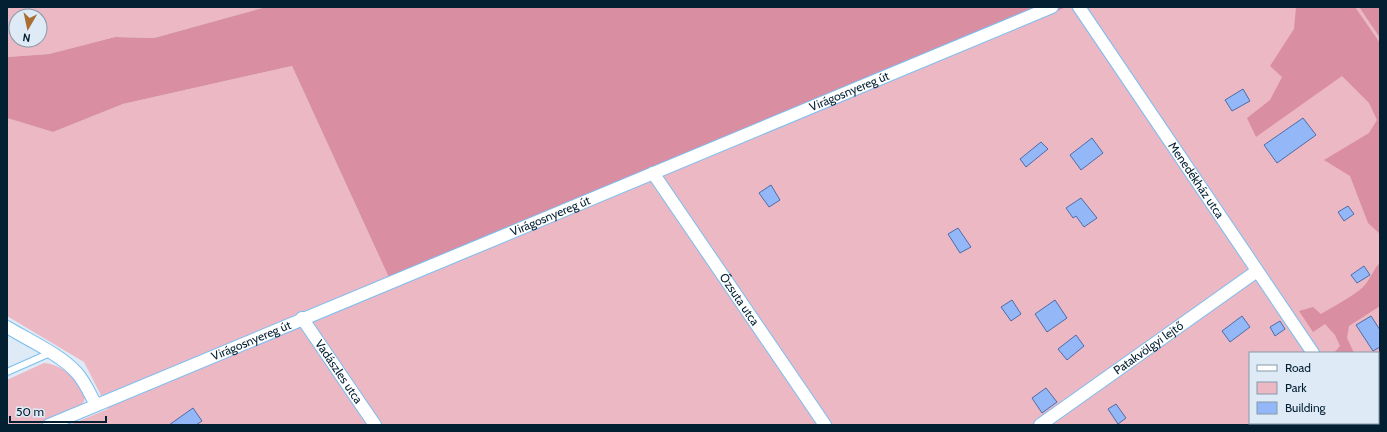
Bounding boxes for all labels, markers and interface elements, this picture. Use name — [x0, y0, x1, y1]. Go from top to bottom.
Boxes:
north arrow — [8, 8, 48, 48]
text: N — [21, 30, 31, 45]
street label: Virágosnyereg út — [807, 68, 891, 114]
street label: Menedékház utca — [1165, 139, 1228, 221]
street label: Virágosnyereg út — [508, 192, 592, 239]
street label: Őzsuta utca — [717, 270, 763, 328]
street label: Virágosnyereg út — [209, 317, 293, 364]
street label: Patakvölgyi lejtő — [1110, 317, 1186, 378]
street label: Vadászles utca — [312, 337, 366, 406]
legend — [1249, 352, 1379, 424]
text: Road — [1285, 360, 1311, 375]
text: Park — [1285, 380, 1307, 395]
scale bar — [10, 398, 106, 424]
text: Building — [1285, 400, 1327, 415]
text: 50 m — [16, 404, 44, 419]

